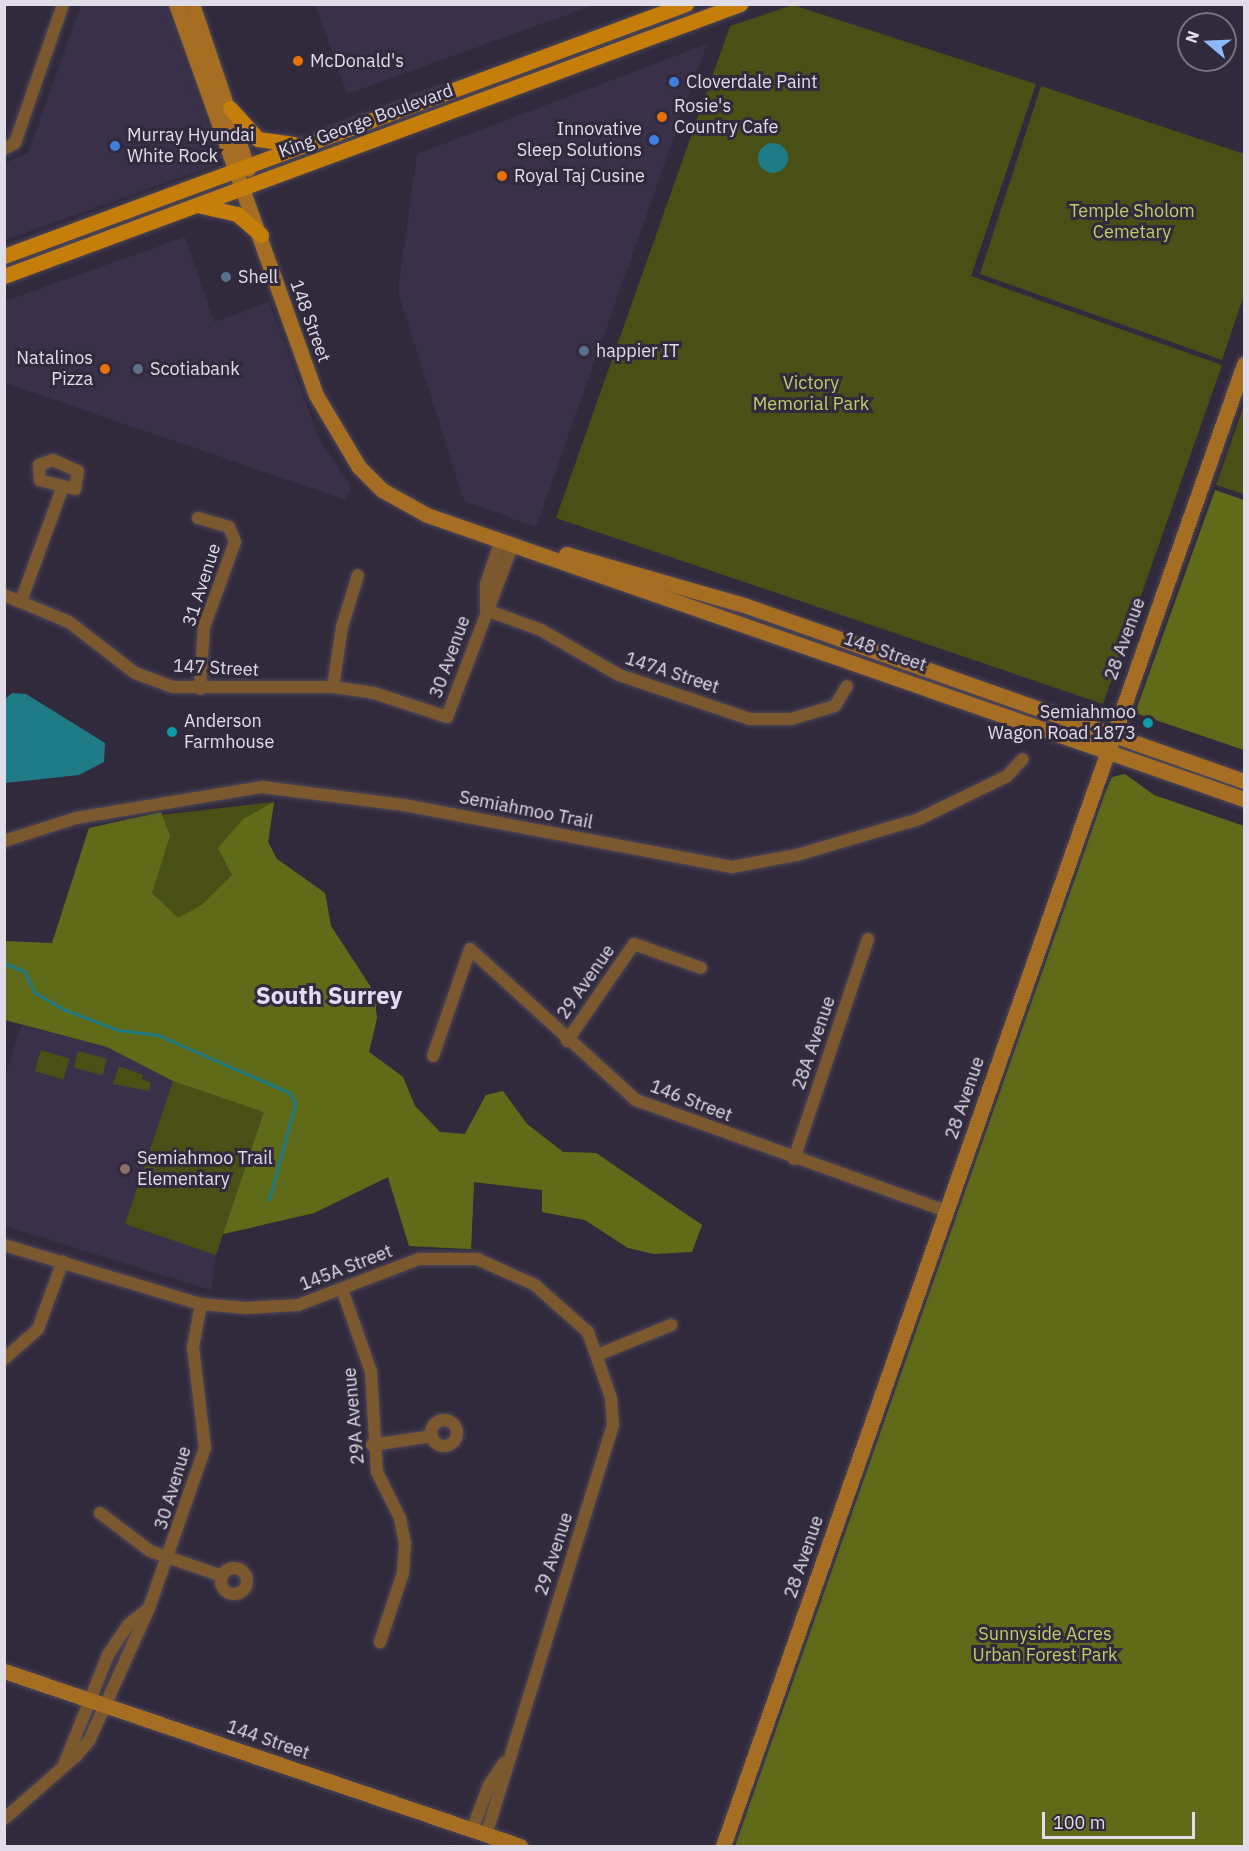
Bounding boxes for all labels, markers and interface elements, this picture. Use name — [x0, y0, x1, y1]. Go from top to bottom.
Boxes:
north arrow — [1177, 12, 1237, 72]
text: N — [1181, 28, 1203, 46]
place label: McDonald's — [310, 50, 404, 72]
marker: McDonald's — [291, 54, 305, 68]
place label: Cloverdale Paint — [686, 71, 818, 93]
marker: Cloverdale Paint — [667, 75, 681, 89]
street label: King George Boulevard — [276, 79, 456, 163]
place label: Rosie's Country Cafe — [674, 96, 778, 138]
marker: Rosie's Country Cafe — [655, 110, 669, 124]
place label: Innovative Sleep Solutions — [517, 119, 642, 162]
place label: Murray Hyundai White Rock — [127, 125, 254, 168]
marker: Innovative Sleep Solutions — [647, 133, 661, 147]
marker: Murray Hyundai White Rock — [108, 139, 122, 153]
place label: Royal Taj Cusine — [514, 165, 645, 187]
marker: Royal Taj Cusine — [495, 169, 509, 183]
park label: Temple Sholom Cemetary — [1069, 201, 1195, 244]
place label: Shell — [238, 266, 278, 288]
marker: Shell — [219, 270, 233, 284]
street label: 148 Street — [285, 277, 335, 365]
place label: happier IT — [596, 340, 679, 362]
marker: happier IT — [577, 344, 591, 358]
place label: Natalinos Pizza — [16, 348, 93, 391]
place label: Scotiabank — [150, 358, 240, 380]
marker: Natalinos Pizza — [98, 362, 112, 376]
marker: Scotiabank — [131, 362, 145, 376]
park label: Victory Memorial Park — [753, 373, 869, 416]
street label: 31 Avenue — [178, 541, 226, 629]
street label: 28 Avenue — [1100, 595, 1150, 683]
street label: 30 Avenue — [425, 613, 475, 701]
street label: 148 Street — [841, 628, 929, 676]
street label: 147A Street — [622, 648, 722, 698]
street label: 147 Street — [172, 655, 260, 681]
place label: Semiahmoo Wagon Road 1873 — [988, 702, 1136, 744]
place label: Anderson Farmhouse — [184, 711, 274, 754]
marker: Semiahmoo Wagon Road 1873 — [1141, 716, 1155, 730]
marker: Anderson Farmhouse — [165, 725, 179, 739]
street label: Semiahmoo Trail — [457, 786, 595, 834]
street label: 29 Avenue — [553, 941, 619, 1023]
district label: South Surrey — [256, 982, 402, 1010]
street label: 28A Avenue — [788, 993, 840, 1093]
street label: 28 Avenue — [941, 1054, 989, 1142]
street label: 146 Street — [647, 1076, 735, 1126]
place label: Semiahmoo Trail Elementary — [137, 1148, 273, 1190]
marker: Semiahmoo Trail Elementary — [118, 1162, 132, 1176]
street label: 145A Street — [297, 1240, 395, 1296]
street label: 29A Avenue — [339, 1367, 369, 1465]
street label: 30 Avenue — [150, 1444, 196, 1532]
street label: 29 Avenue — [530, 1510, 578, 1598]
street label: 28 Avenue — [780, 1513, 828, 1601]
park label: Sunnyside Acres Urban Forest Park — [972, 1624, 1118, 1666]
street label: 144 Street — [224, 1716, 312, 1764]
scale bar — [1045, 1800, 1198, 1838]
text: 100 m — [1053, 1811, 1105, 1834]

